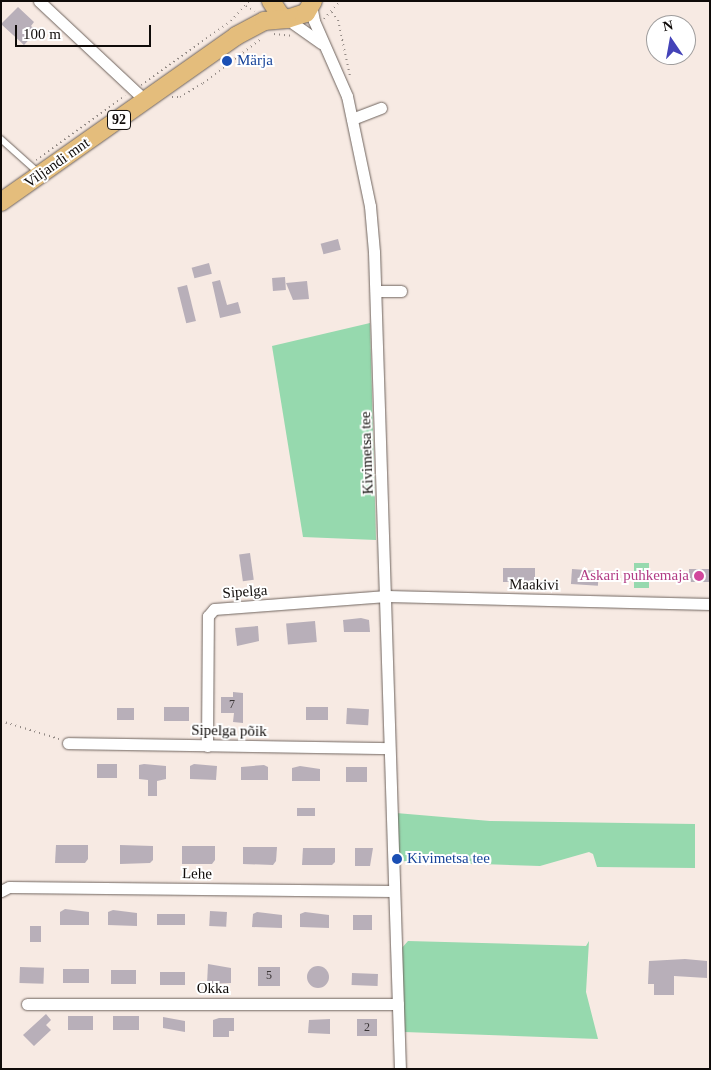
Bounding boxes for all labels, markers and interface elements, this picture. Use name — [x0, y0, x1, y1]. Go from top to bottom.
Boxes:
scale bar — [18, 15, 154, 47]
north arrow — [646, 15, 696, 65]
text: N — [661, 17, 674, 34]
text: 100 m — [23, 26, 61, 42]
place label: Märja — [237, 52, 273, 70]
marker: Märja — [221, 55, 233, 67]
road number: 92 — [106, 108, 132, 132]
street label: Viljandi mnt — [21, 134, 93, 192]
street label: Kivimetsa tee — [357, 411, 377, 495]
place label: Askari puhkemaja — [579, 567, 689, 585]
marker: Askari puhkemaja — [693, 570, 705, 582]
street label: Maakivi — [509, 576, 559, 594]
street label: Sipelga — [222, 581, 268, 603]
house number: 7 — [229, 698, 235, 712]
street label: Sipelga põik — [191, 721, 267, 741]
place label: Kivimetsa tee — [407, 850, 490, 868]
marker: Kivimetsa tee — [391, 853, 403, 865]
street label: Lehe — [182, 865, 212, 883]
house number: 5 — [266, 969, 272, 983]
street label: Okka — [197, 980, 229, 998]
house number: 2 — [364, 1021, 370, 1035]

